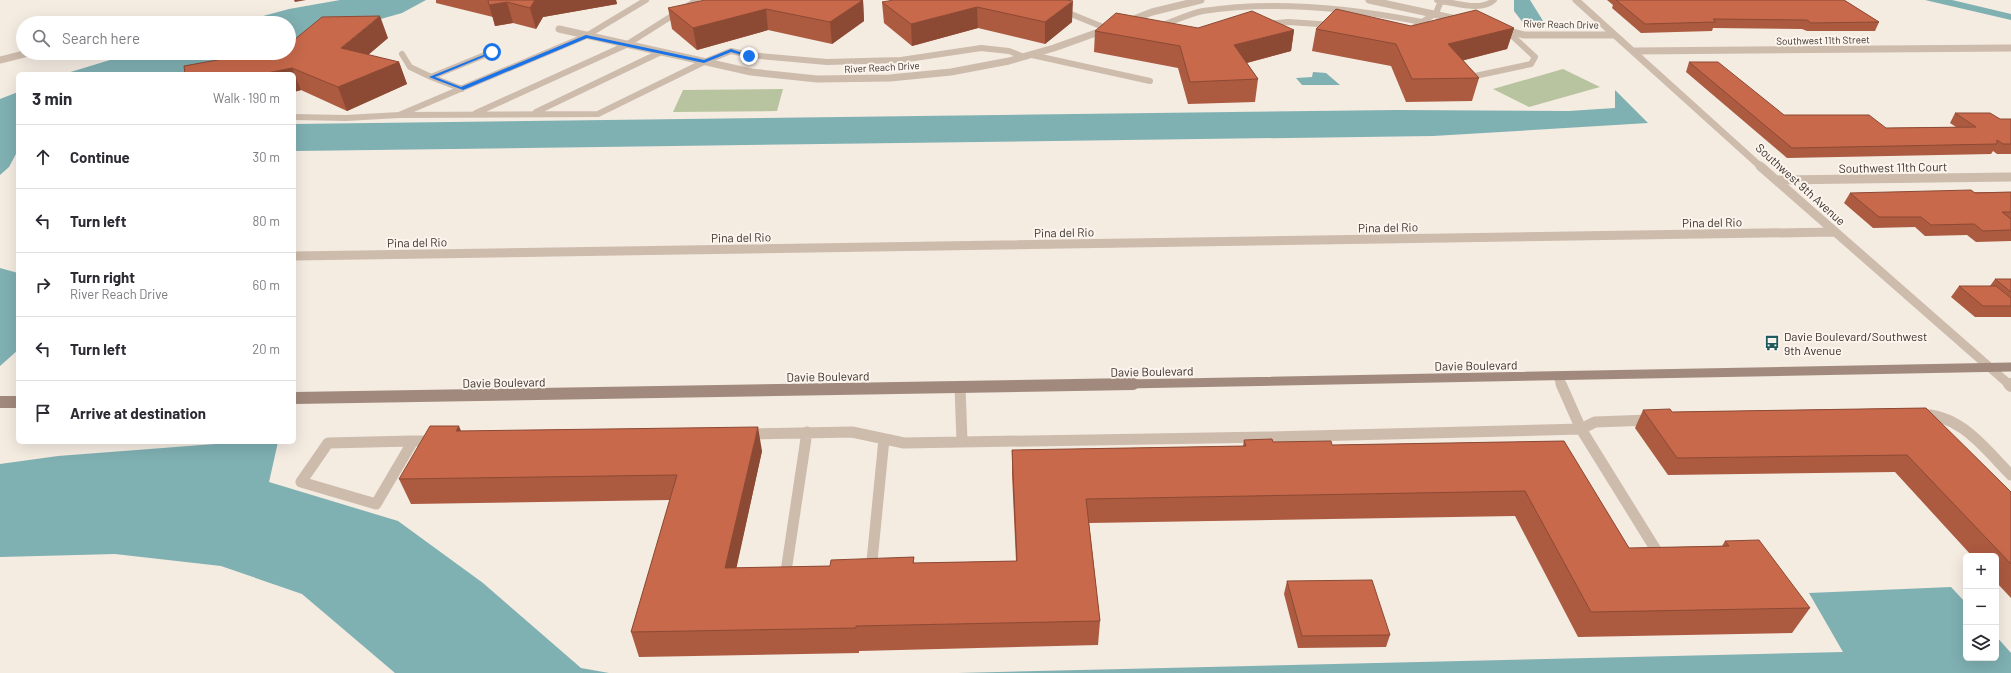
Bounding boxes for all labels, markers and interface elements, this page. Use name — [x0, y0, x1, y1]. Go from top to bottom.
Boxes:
search box — [16, 16, 296, 60]
street label: River Reach Drive — [1523, 17, 1599, 31]
icon: search — [30, 27, 52, 49]
text: Search here — [62, 29, 140, 47]
street label: Southwest 11th Street — [1776, 33, 1870, 47]
route start — [483, 43, 501, 61]
route end — [740, 47, 758, 65]
street label: River Reach Drive — [844, 59, 920, 75]
text: 3 min — [32, 88, 72, 108]
text: Walk · 190 m — [213, 90, 280, 106]
street label: Southwest 9th Avenue — [1753, 140, 1849, 228]
icon: ahead — [32, 146, 54, 168]
text: Continue — [70, 148, 130, 166]
text: 30 m — [253, 149, 280, 165]
street label: Southwest 11th Court — [1838, 159, 1948, 175]
icon: left — [32, 210, 54, 232]
text: Turn left — [70, 212, 126, 230]
text: 80 m — [253, 213, 280, 229]
street label: Pina del Rio — [1682, 214, 1742, 230]
street label: Pina del Rio — [1358, 219, 1418, 235]
street label: Pina del Rio — [1034, 224, 1094, 240]
street label: Pina del Rio — [711, 229, 771, 245]
street label: Pina del Rio — [387, 234, 447, 250]
text: Turn right — [70, 268, 135, 286]
icon: right — [32, 274, 54, 296]
text: 60 m — [253, 277, 280, 293]
text: River Reach Drive — [70, 286, 168, 302]
place label: Davie Boulevard/Southwest 9th Avenue — [1784, 329, 1927, 357]
bus stop icon: Davie Boulevard/Southwest 9th Avenue — [1763, 334, 1781, 352]
icon: left — [32, 338, 54, 360]
text: Turn left — [70, 340, 126, 358]
text: 20 m — [252, 341, 280, 357]
street label: Davie Boulevard — [1434, 357, 1518, 373]
street label: Davie Boulevard — [1110, 363, 1194, 379]
street label: Davie Boulevard — [786, 368, 870, 384]
street label: Davie Boulevard — [462, 374, 546, 390]
icon: arrive — [32, 402, 54, 424]
text: Arrive at destination — [70, 404, 206, 422]
map controls — [1963, 553, 1999, 661]
button: + — [1963, 553, 1999, 589]
button: − — [1963, 589, 1999, 625]
button: layers — [1963, 625, 1999, 661]

